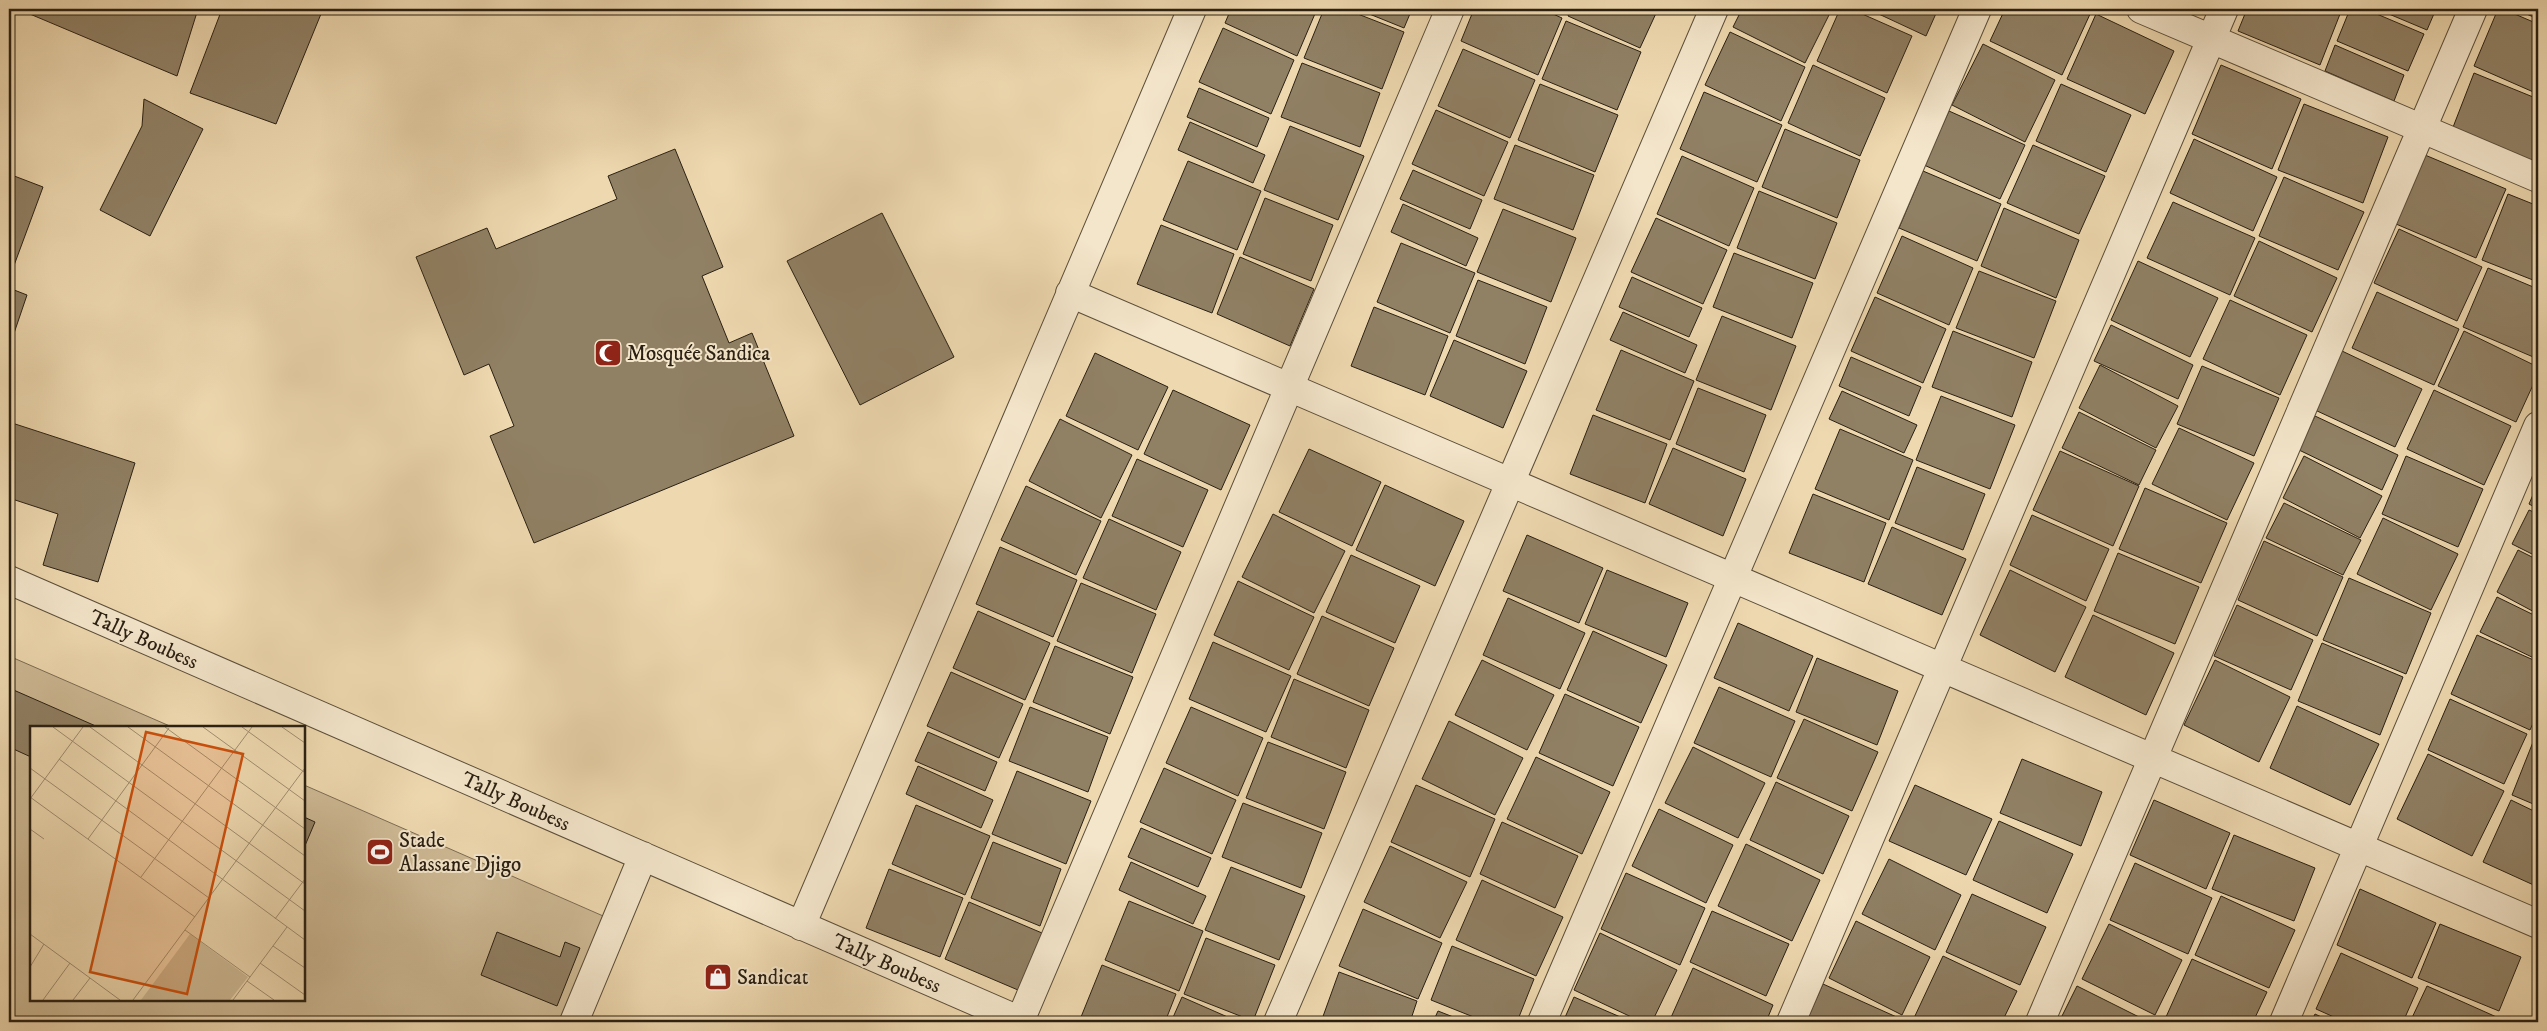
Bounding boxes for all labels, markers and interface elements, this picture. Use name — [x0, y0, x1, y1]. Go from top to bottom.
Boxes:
mosque icon: Mosquée Sandica — [593, 338, 623, 368]
place label: Mosquée Sandica — [627, 341, 770, 367]
street label: Tally Boubess — [85, 604, 202, 675]
inset map — [30, 726, 305, 1001]
street label: Tally Boubess — [457, 766, 574, 837]
place label: Stade Alassane Djigo — [399, 828, 521, 878]
sports icon: Stade Alassane Djigo — [365, 837, 395, 867]
street label: Tally Boubess — [828, 928, 945, 999]
shop icon: Sandicat — [703, 962, 733, 992]
place label: Sandicat — [737, 965, 809, 991]

